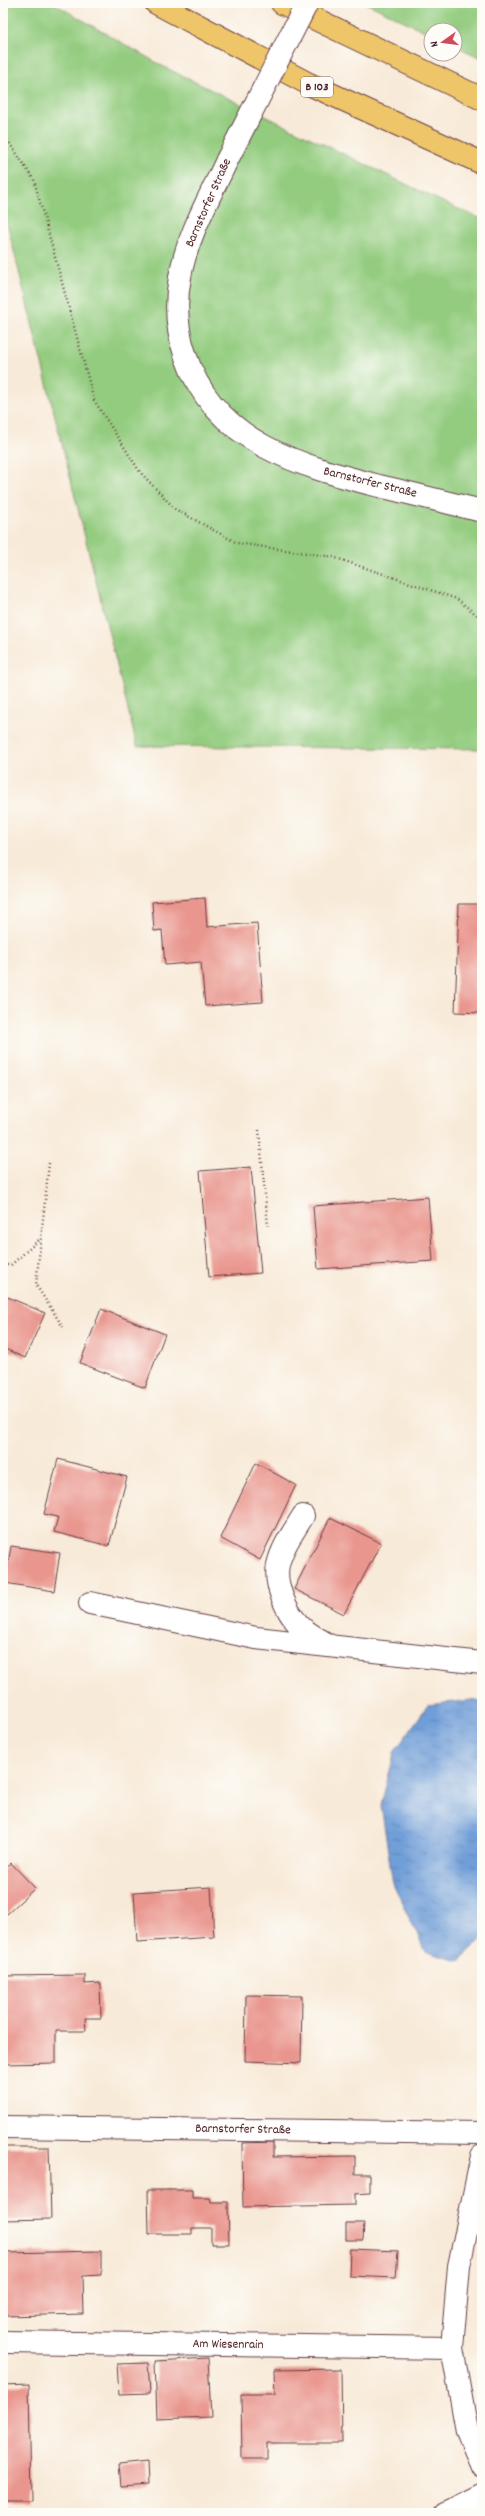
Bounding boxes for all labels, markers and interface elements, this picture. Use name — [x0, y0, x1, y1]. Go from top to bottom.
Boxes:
north arrow — [423, 22, 463, 62]
text: N — [427, 39, 444, 49]
road number: B 103 — [301, 77, 333, 97]
street label: Barnstorfer Straße — [181, 155, 237, 250]
street label: Barnstorfer Straße — [321, 462, 419, 504]
street label: Barnstorfer Straße — [195, 2120, 291, 2140]
street label: Am Wiesenrain — [192, 2335, 264, 2355]

